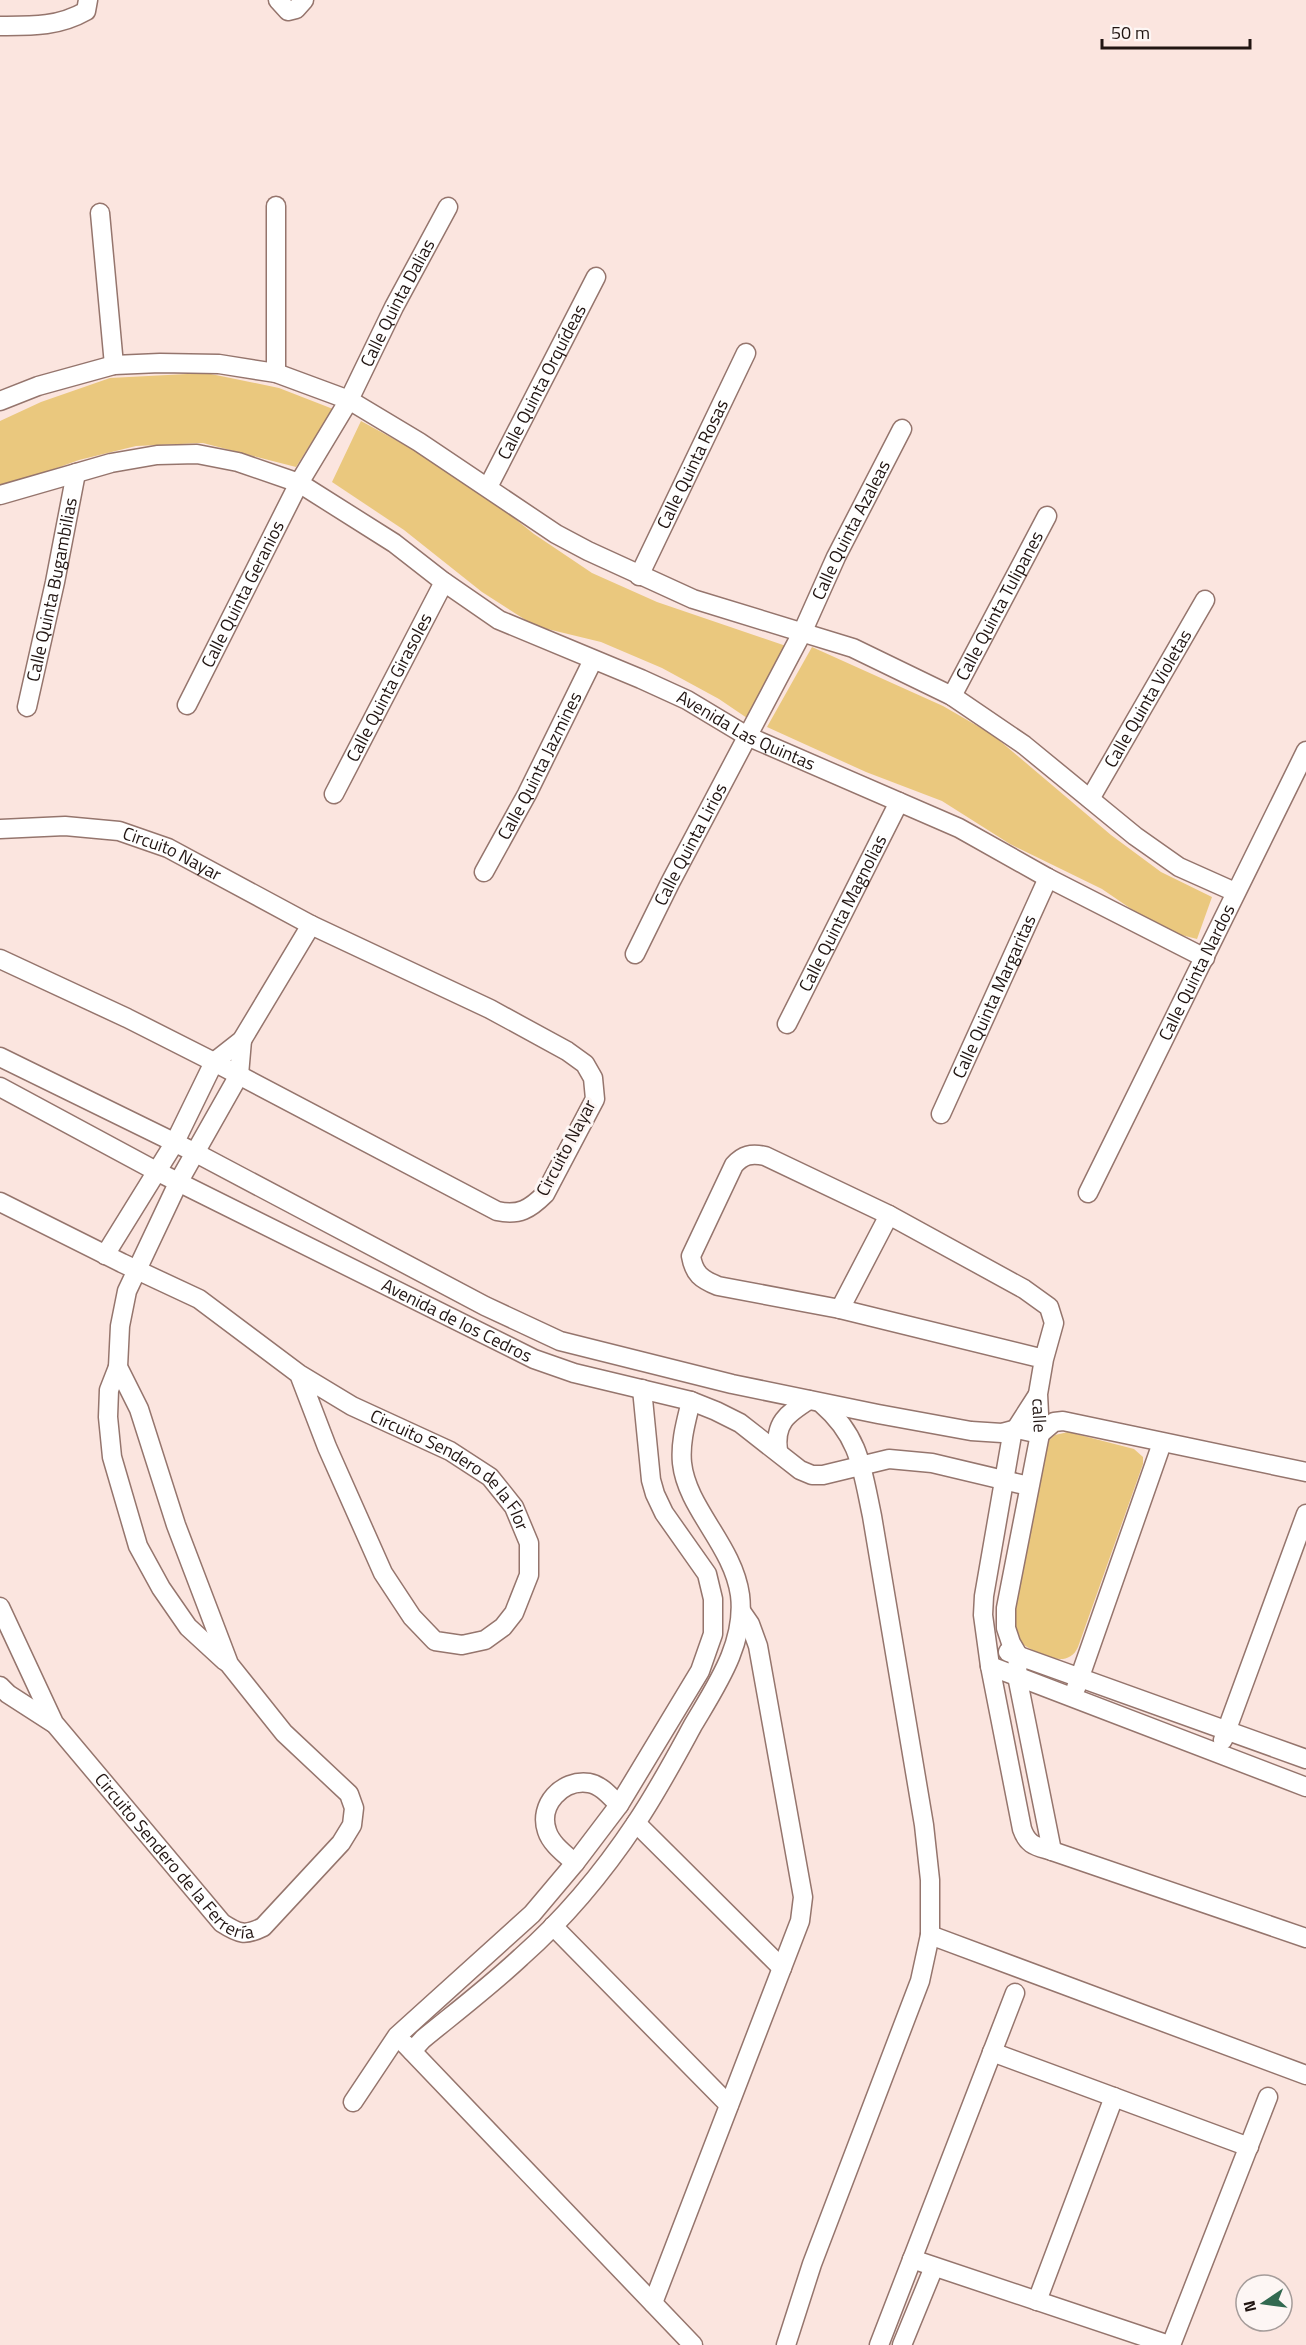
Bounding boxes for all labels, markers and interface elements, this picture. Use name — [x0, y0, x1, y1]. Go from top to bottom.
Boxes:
scale bar — [1102, 12, 1250, 50]
text: 50 m — [1111, 19, 1150, 46]
street label: Calle Quinta Dalias — [353, 234, 441, 371]
street label: Calle Quinta Orquídeas — [490, 299, 593, 464]
street label: Calle Quinta Rosas — [650, 395, 735, 533]
street label: Calle Quinta Azaleas — [805, 455, 897, 604]
street label: Calle Quinta Bugambilias — [19, 495, 84, 684]
street label: Calle Quinta Geranios — [194, 516, 291, 672]
street label: Calle Quinta Tulipanes — [949, 526, 1050, 685]
street label: Calle Quinta Girasoles — [339, 608, 439, 766]
street label: Calle Quinta Violetas — [1097, 624, 1198, 772]
street label: Avenida Las Quintas — [673, 683, 820, 777]
street label: Calle Quinta Jazmines — [490, 687, 588, 845]
street label: Calle Quinta Lirios — [647, 778, 734, 910]
street label: Circuito Nayar — [119, 819, 226, 887]
street label: Calle Quinta Magnolias — [791, 830, 893, 996]
street label: Calle Quinta Nardos — [1151, 899, 1241, 1045]
street label: Calle Quinta Margaritas — [945, 910, 1043, 1083]
street label: Circuito Nayar — [529, 1095, 602, 1201]
street label: Avenida de los Cedros — [377, 1271, 537, 1369]
street label: calle — [1025, 1397, 1054, 1433]
street label: Circuito Sendero de la Flor — [366, 1402, 536, 1534]
street label: Circuito Sendero de la Ferrería — [88, 1767, 256, 1946]
north arrow — [1234, 2273, 1294, 2333]
text: N — [1236, 2298, 1262, 2314]

